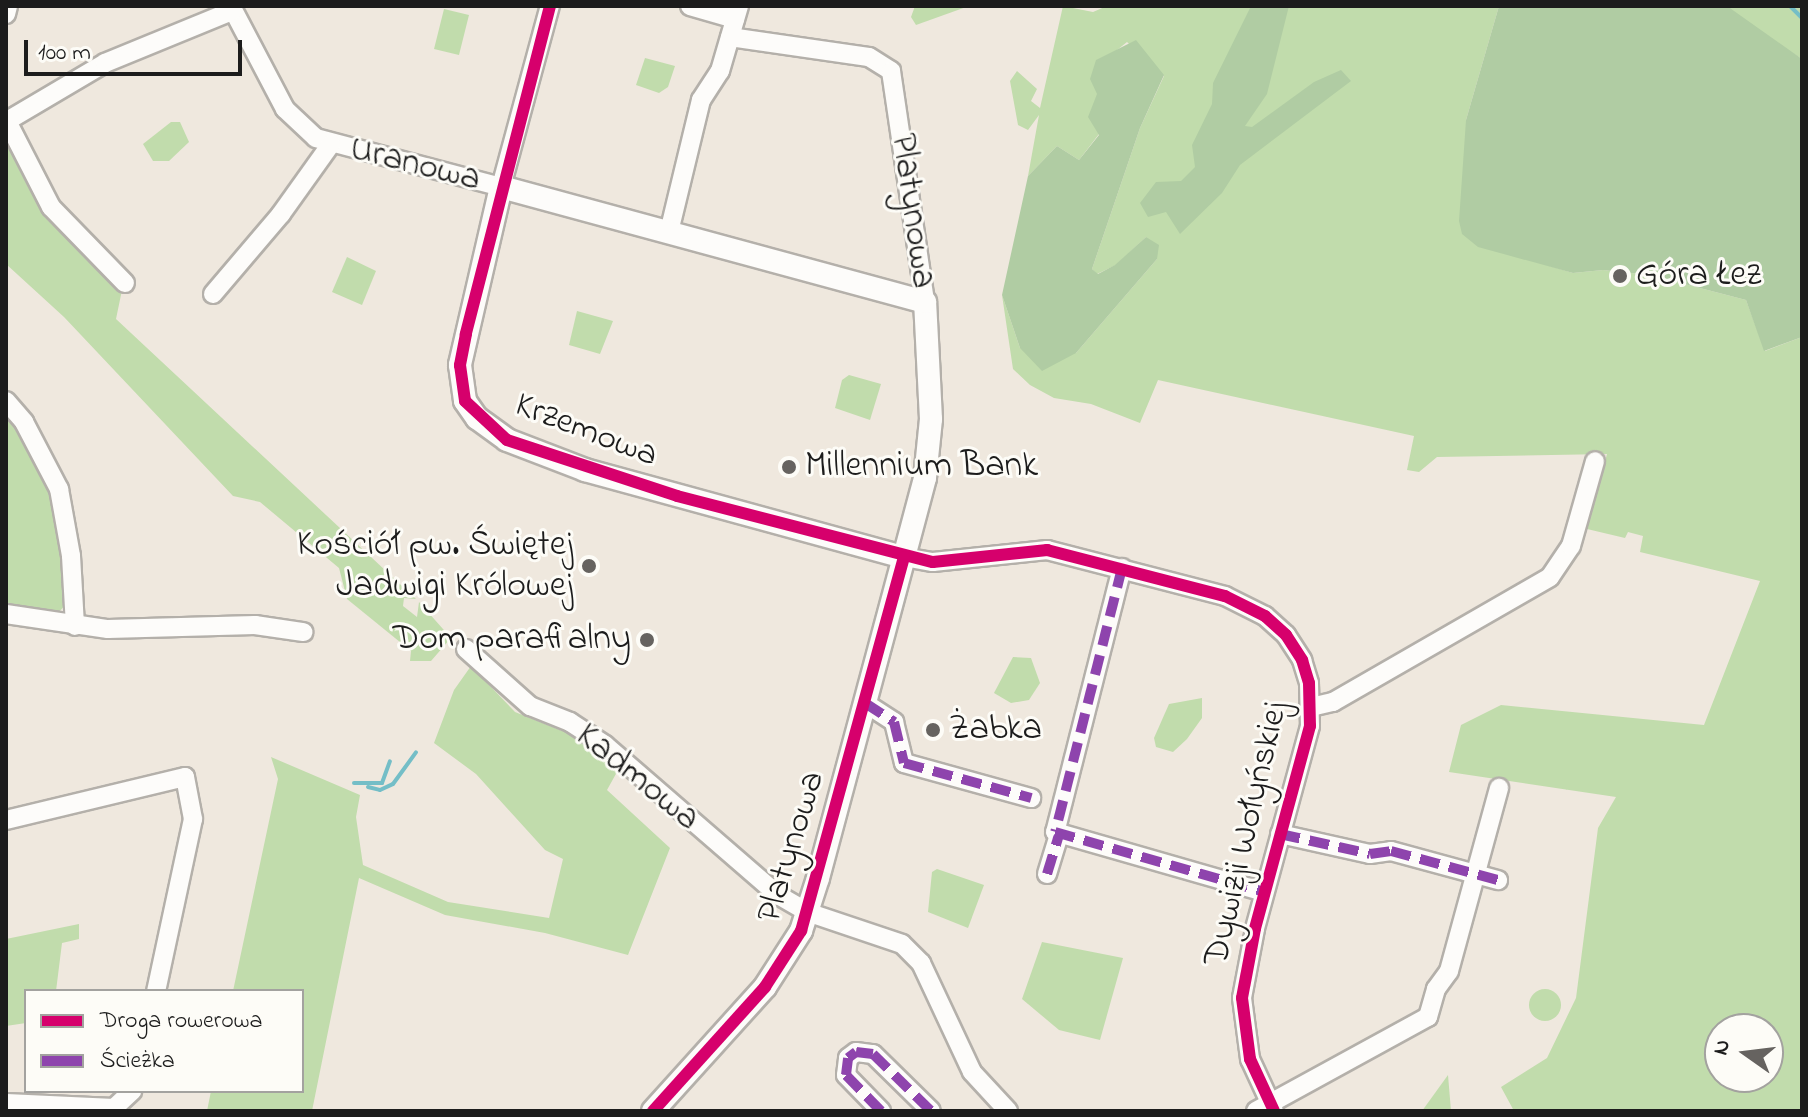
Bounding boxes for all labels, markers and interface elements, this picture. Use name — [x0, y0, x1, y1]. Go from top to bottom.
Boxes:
scale bar — [28, 24, 246, 74]
text: 100 m — [38, 36, 91, 71]
street label: Uranowa — [345, 128, 485, 202]
street label: Platynowa — [880, 131, 944, 291]
place label: Góra Łez — [1636, 254, 1761, 298]
marker: Góra Łez — [1611, 267, 1629, 285]
street label: Krzemowa — [508, 384, 664, 478]
place label: Millennium Bank — [805, 445, 1038, 489]
marker: Millennium Bank — [780, 458, 798, 476]
place label: Kościół pw. Świętej Jadwigi Królowej — [297, 523, 573, 608]
marker: Kościół pw. Świętej Jadwigi Królowej — [580, 557, 598, 575]
place label: Dom parafialny — [393, 618, 631, 662]
marker: Dom parafialny — [638, 631, 656, 649]
street label: Dywizji Wołyńskiej — [1196, 698, 1298, 970]
place label: Żabka — [949, 708, 1042, 752]
street label: Kadmowa — [566, 715, 708, 841]
marker: Żabka — [924, 721, 942, 739]
street label: Platynowa — [749, 766, 835, 928]
legend — [24, 989, 304, 1093]
text: Droga rowerowa — [100, 1004, 262, 1039]
north arrow — [1704, 1013, 1784, 1093]
text: N — [1705, 1037, 1740, 1059]
text: Ścieżka — [100, 1044, 175, 1079]

